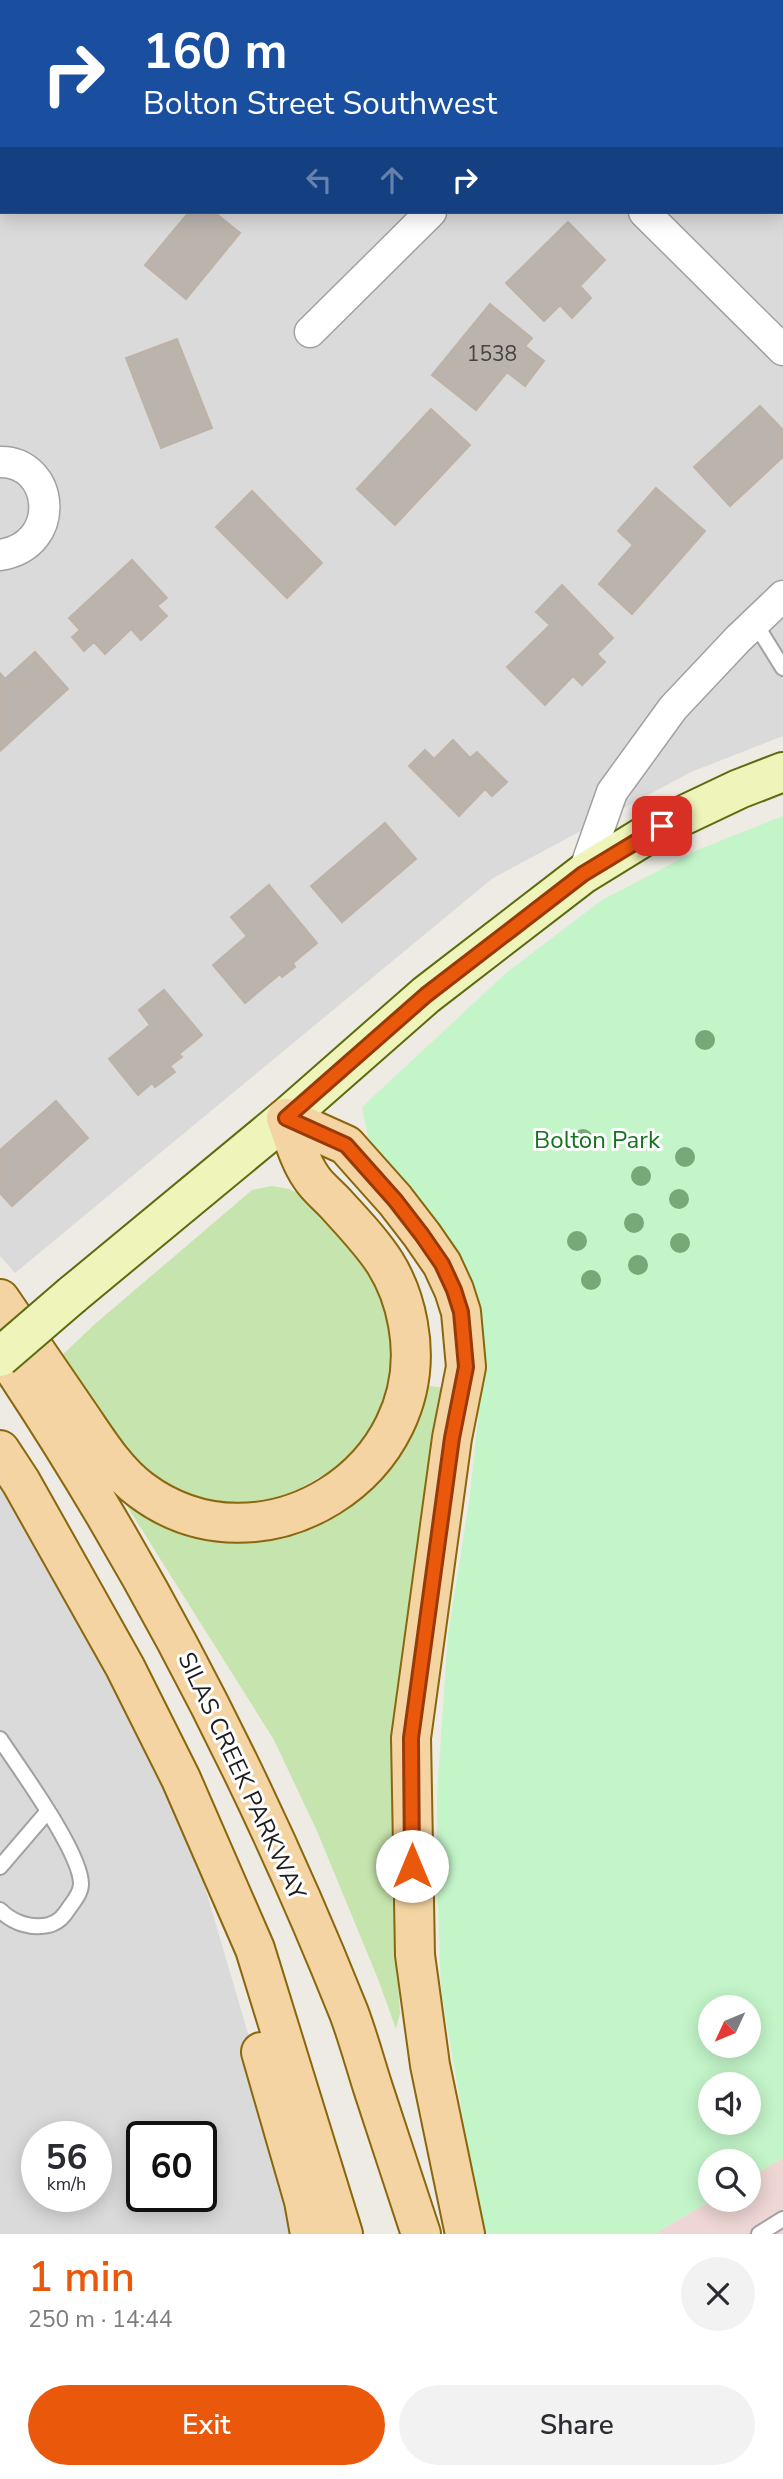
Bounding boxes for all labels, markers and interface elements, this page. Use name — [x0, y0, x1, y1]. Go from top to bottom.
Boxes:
text: 160 m — [143, 18, 287, 85]
icon: right — [28, 28, 119, 119]
text: Bolton Street Southwest — [143, 82, 497, 125]
icon: left — [300, 161, 338, 199]
icon: ahead — [373, 161, 411, 199]
icon: right — [446, 161, 484, 199]
house number: 1538 — [467, 340, 517, 368]
pin — [632, 796, 692, 856]
icon: arrive — [643, 807, 681, 845]
park label: Bolton Park — [534, 1124, 661, 1156]
street label: SILAS CREEK PARKWAY — [170, 1647, 314, 1906]
position arrow — [375, 1829, 449, 1903]
north arrow — [698, 1995, 761, 2058]
map controls — [698, 1995, 761, 2212]
button: sound — [698, 2072, 761, 2135]
speed limit sign: 60 — [126, 2121, 217, 2212]
text: 56 — [45, 2134, 88, 2181]
button: search — [698, 2149, 761, 2212]
text: km/h — [47, 2172, 86, 2196]
text: 1 min — [28, 2249, 135, 2306]
button: close — [681, 2257, 755, 2331]
text: 250 m · 14:44 — [28, 2304, 173, 2335]
button: Exit — [28, 2385, 385, 2465]
button: Share — [399, 2385, 755, 2465]

